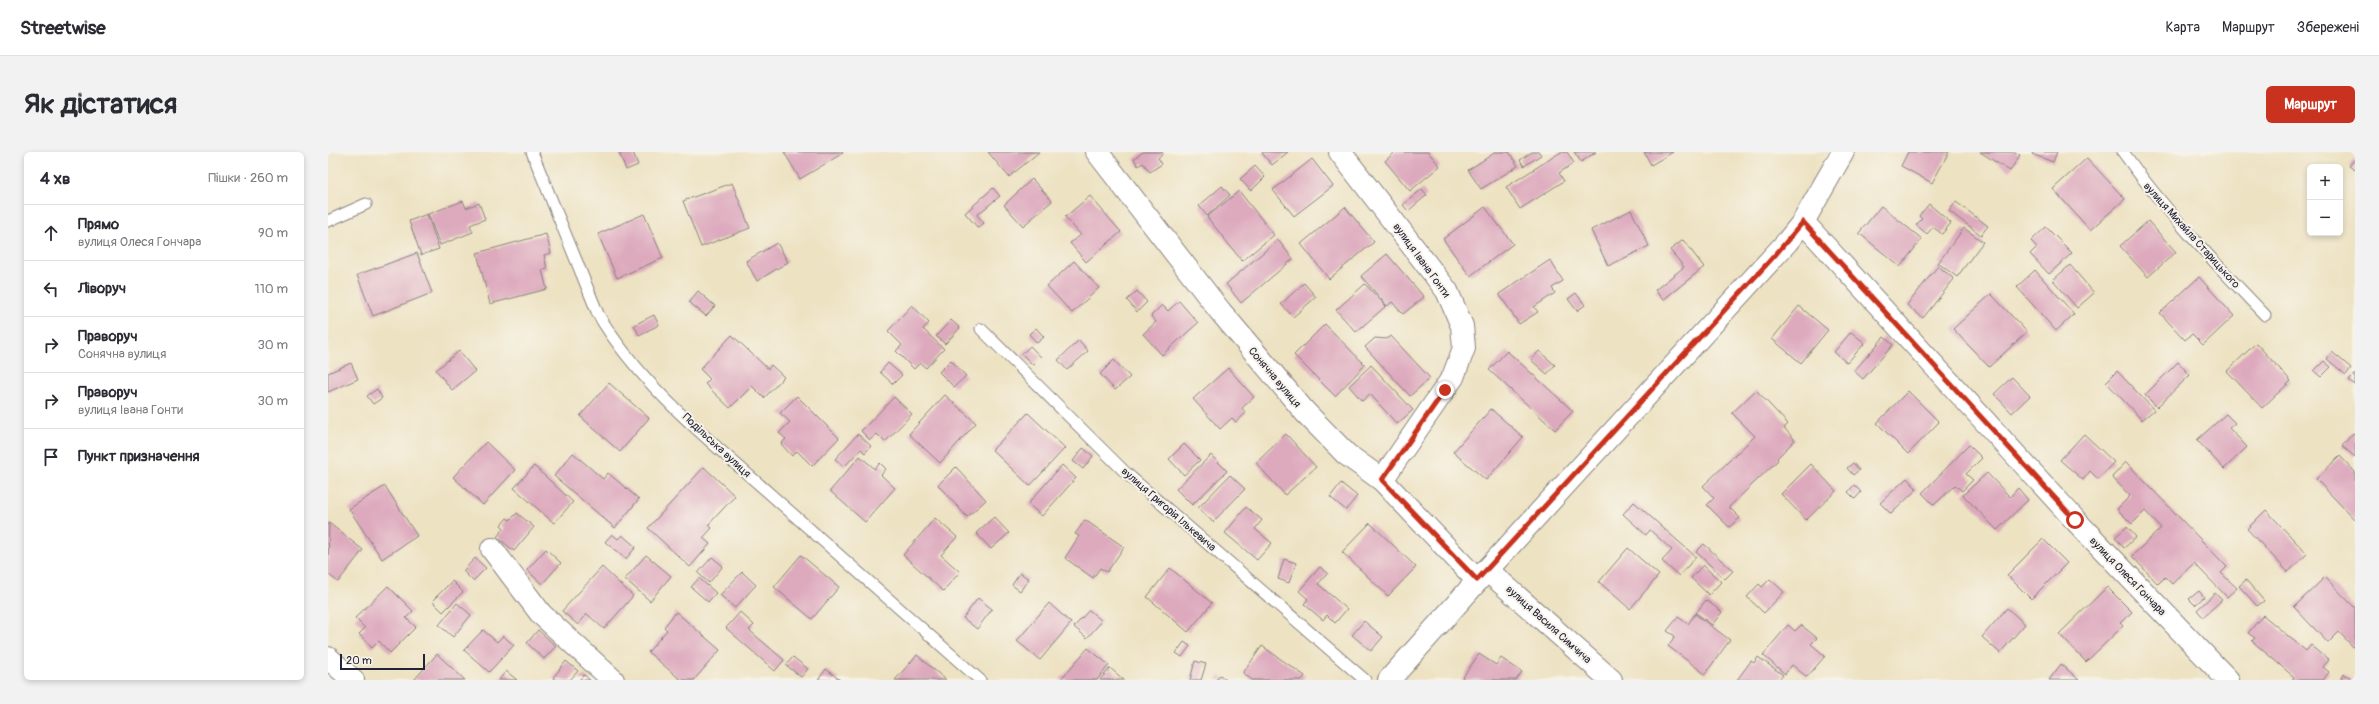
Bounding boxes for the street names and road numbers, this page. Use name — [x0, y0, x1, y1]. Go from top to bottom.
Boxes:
street label: вулиця Михайла Старицького — [2141, 180, 2243, 291]
street label: вулиця Івана Гонти — [1390, 220, 1453, 300]
street label: Сонячна вулиця — [1246, 345, 1304, 410]
street label: Подільська вулиця — [680, 410, 753, 480]
street label: вулиця Григорія Ількевича — [1119, 465, 1219, 554]
street label: вулиця Олеся Гончара — [2087, 534, 2169, 618]
street label: вулиця Василя Симчича — [1503, 583, 1594, 666]

